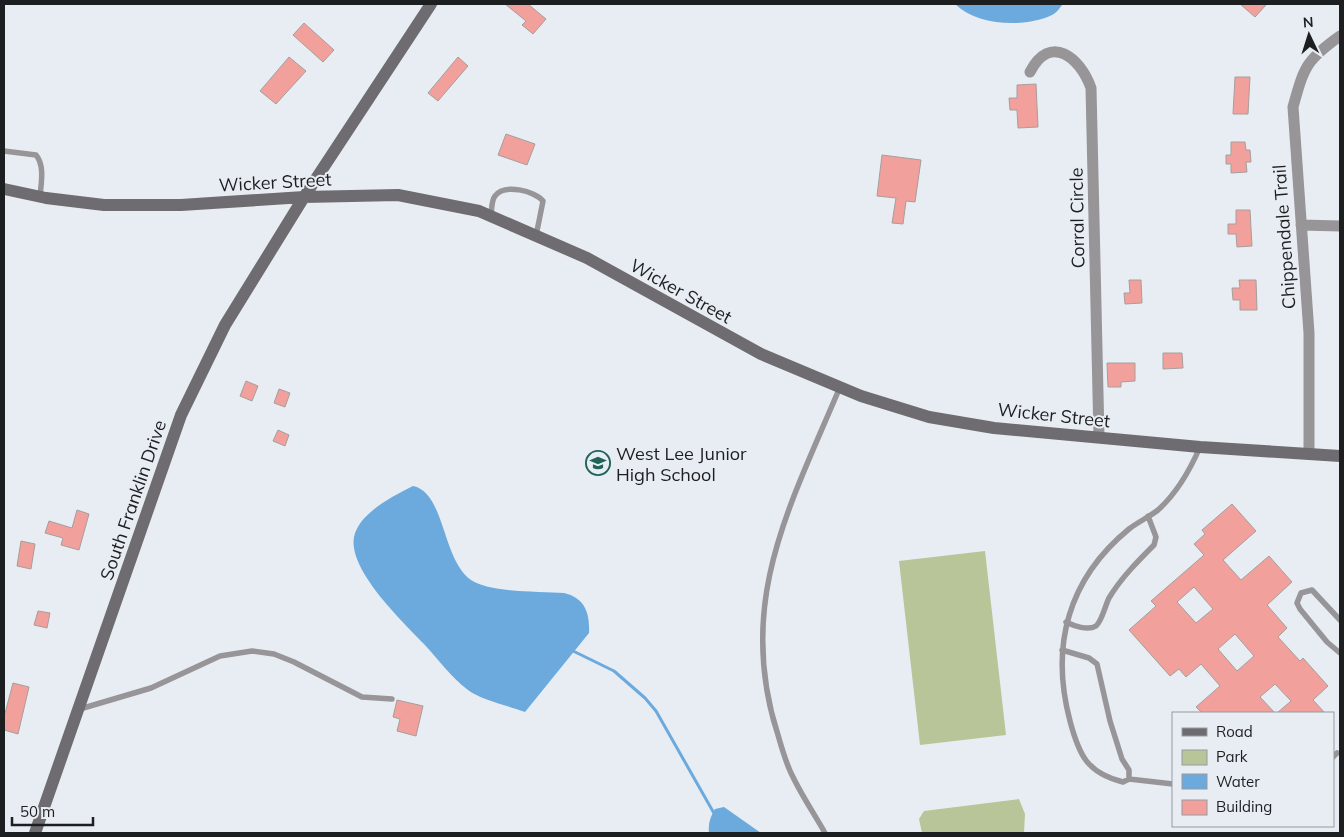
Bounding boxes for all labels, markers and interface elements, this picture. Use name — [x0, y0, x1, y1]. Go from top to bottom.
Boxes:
north arrow — [1284, 10, 1334, 60]
text: N — [1302, 13, 1314, 31]
street label: Chippendale Trail — [1267, 164, 1301, 310]
street label: Corral Circle — [1065, 167, 1089, 269]
street label: Wicker Street — [218, 168, 332, 196]
street label: Wicker Street — [626, 254, 736, 328]
street label: Wicker Street — [997, 398, 1111, 432]
street label: South Franklin Drive — [95, 417, 171, 583]
place label: West Lee Junior High School — [616, 442, 747, 486]
school or university icon: West Lee Junior High School — [585, 450, 611, 476]
legend — [1172, 712, 1334, 827]
text: Road — [1216, 722, 1253, 741]
text: Park — [1216, 747, 1248, 766]
text: Water — [1216, 772, 1260, 791]
scale bar — [12, 794, 94, 826]
text: Building — [1216, 797, 1272, 816]
text: 50 m — [20, 802, 55, 821]

